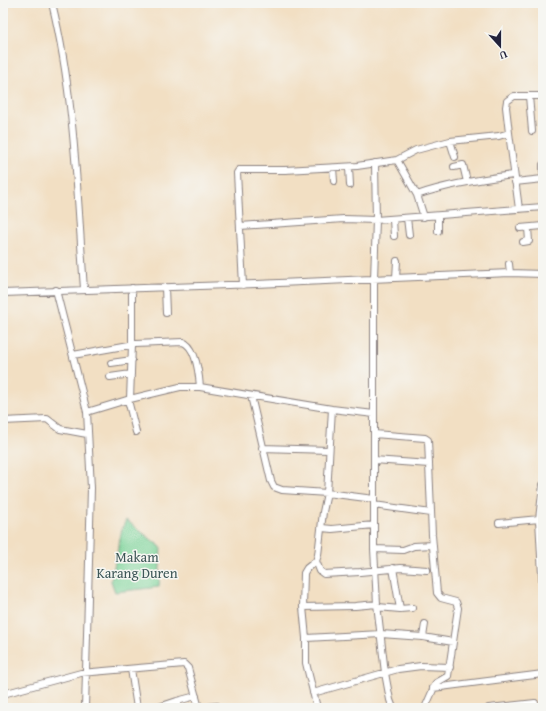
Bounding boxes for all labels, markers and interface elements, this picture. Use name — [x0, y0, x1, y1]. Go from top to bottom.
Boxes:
north arrow — [480, 26, 520, 66]
text: U — [497, 47, 510, 64]
park label: Makam Karang Duren — [96, 547, 178, 583]

